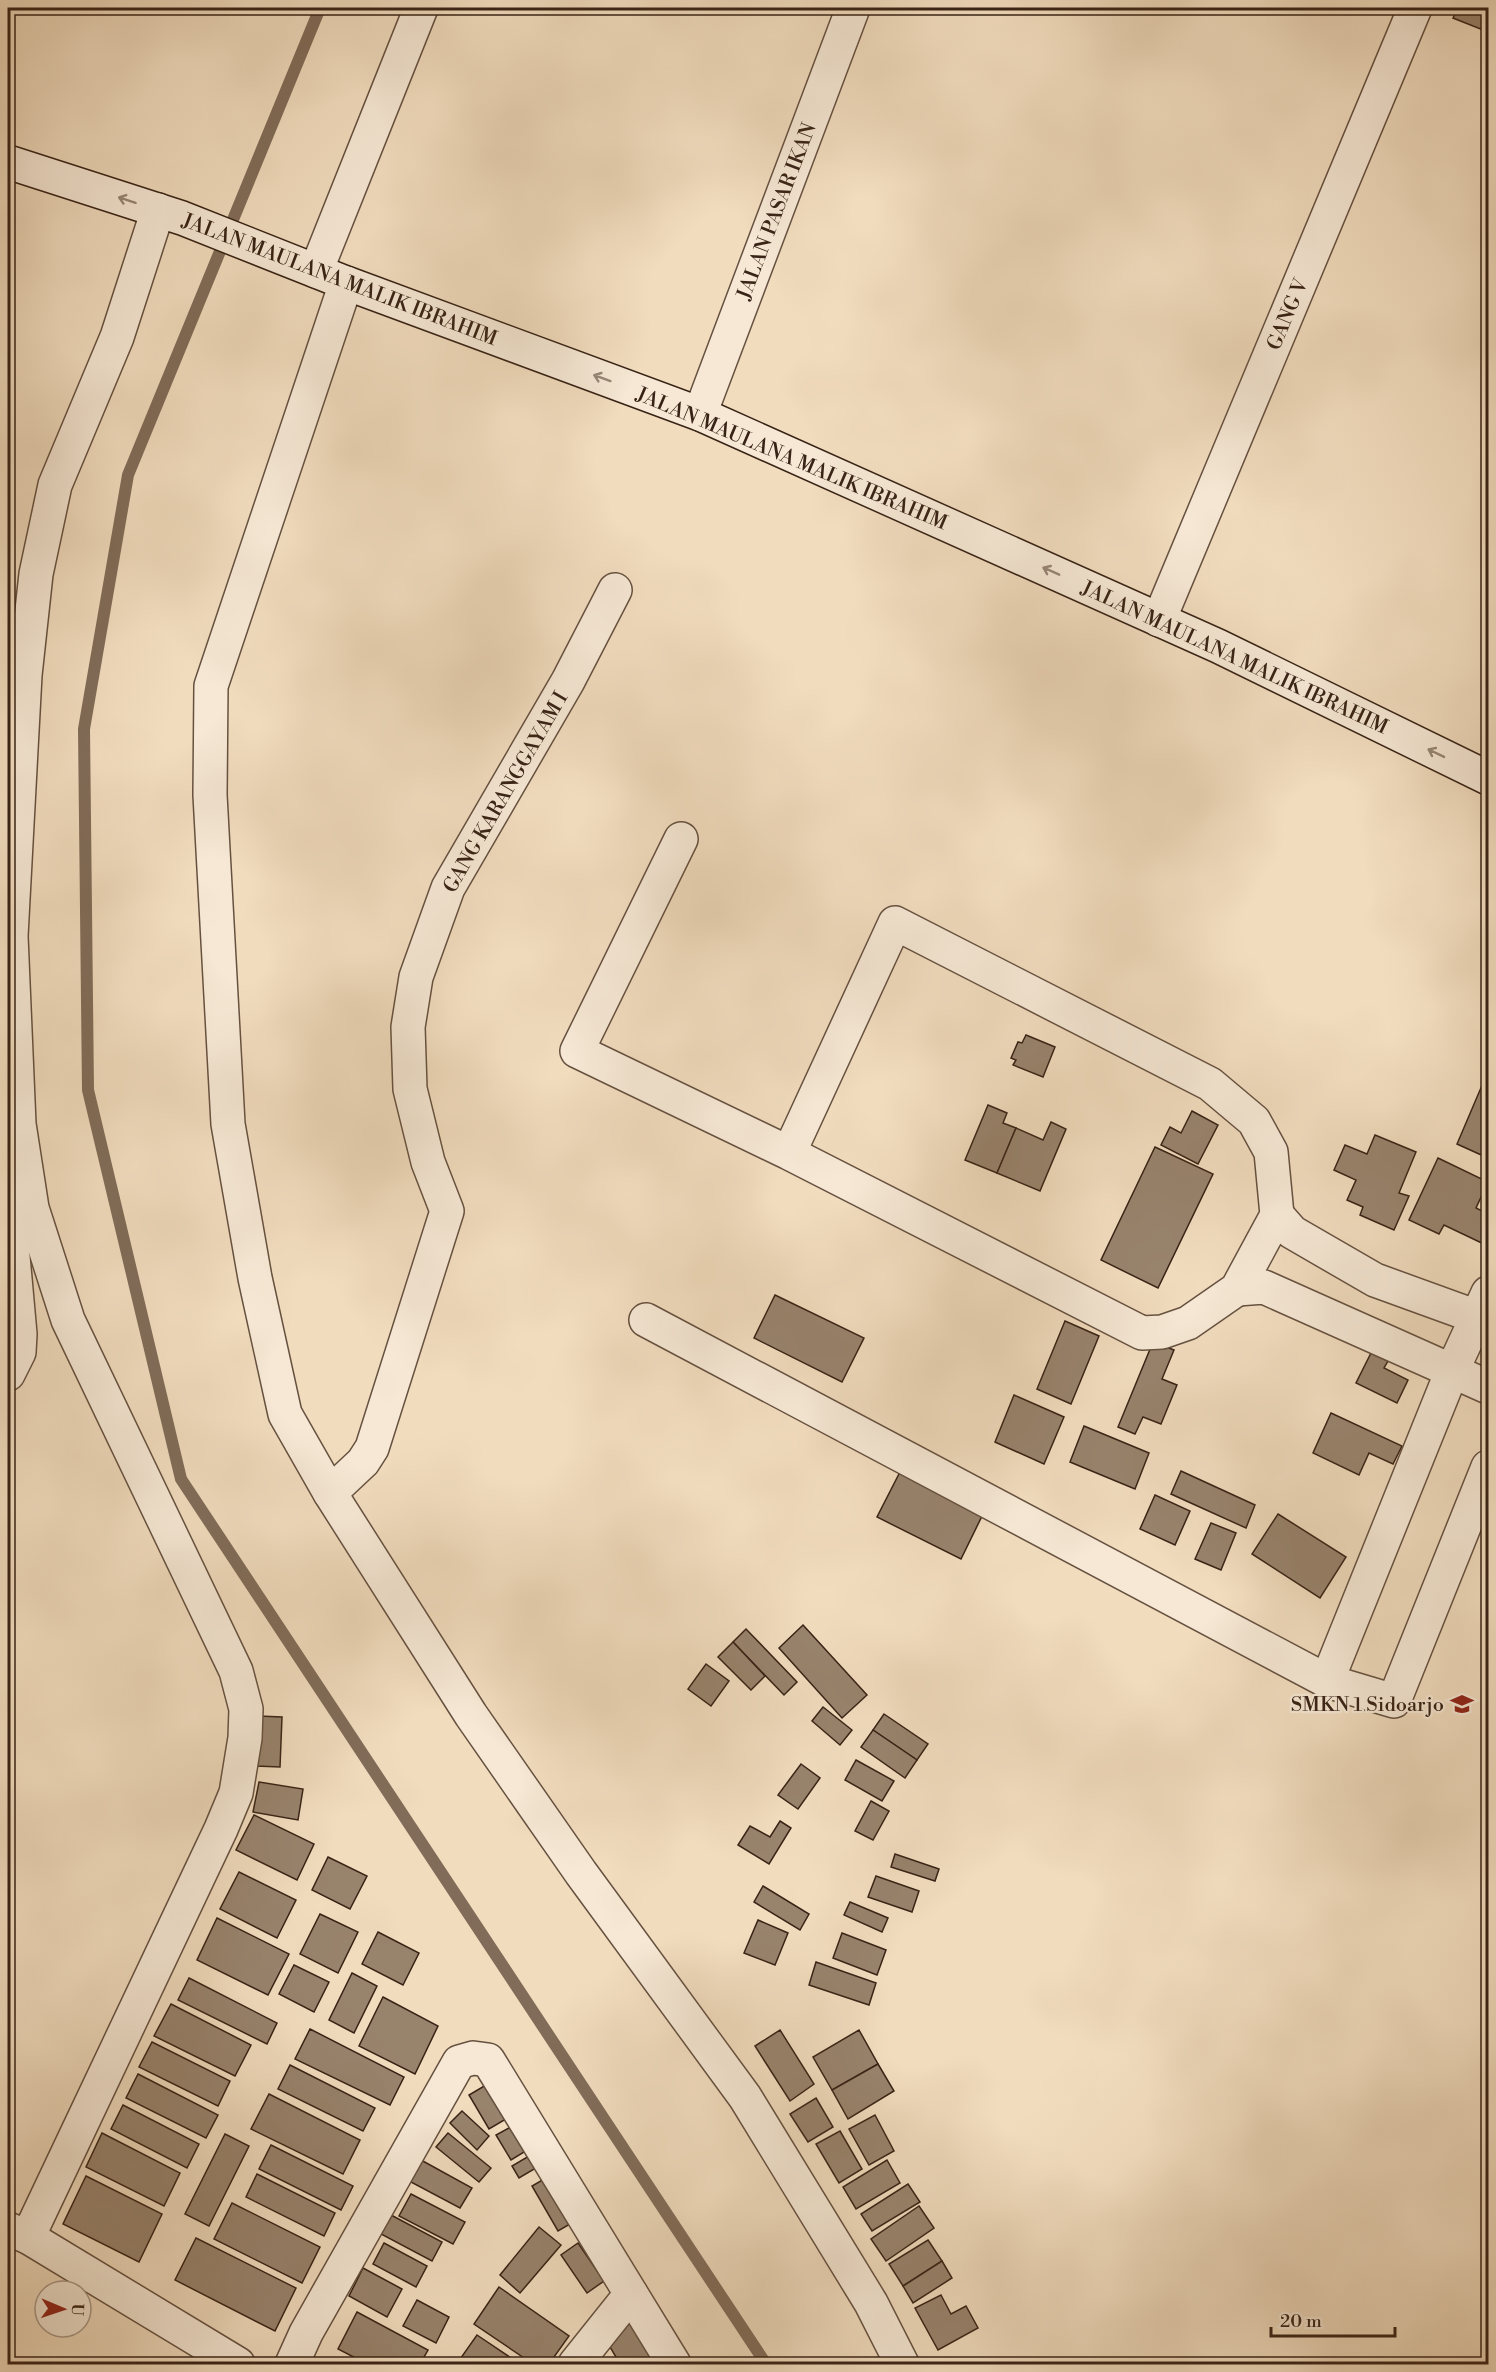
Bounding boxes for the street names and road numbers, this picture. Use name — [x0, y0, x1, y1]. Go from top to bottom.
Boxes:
street label: JALAN PASAR IKAN — [732, 120, 823, 304]
street label: JALAN MAULANA MALIK IBRAHIM — [177, 208, 501, 352]
street label: GANG V — [1262, 274, 1315, 354]
street label: JALAN MAULANA MALIK IBRAHIM — [631, 382, 951, 537]
street label: JALAN MAULANA MALIK IBRAHIM — [1076, 576, 1392, 741]
street label: GANG KARANGGAYAM I — [438, 687, 574, 898]

